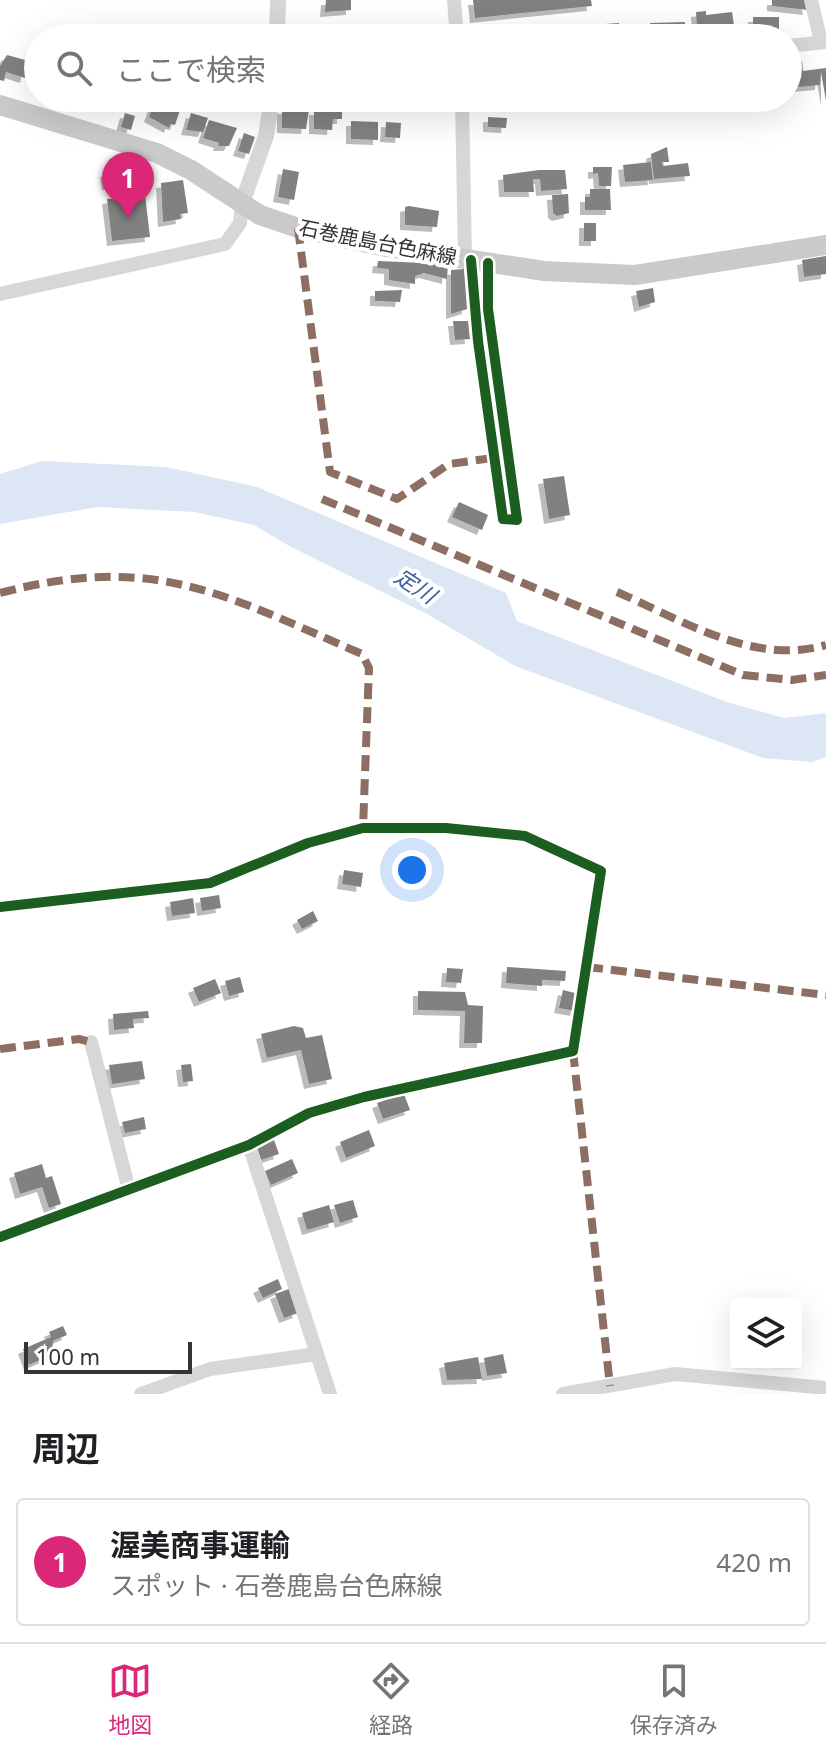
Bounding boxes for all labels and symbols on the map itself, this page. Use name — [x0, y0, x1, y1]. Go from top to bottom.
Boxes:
pin: 1 — [102, 152, 154, 218]
street label: 石巻鹿島台色麻線 — [297, 213, 459, 271]
water label: 定川 — [389, 560, 444, 611]
your location — [392, 850, 432, 890]
scale bar — [24, 1338, 192, 1374]

